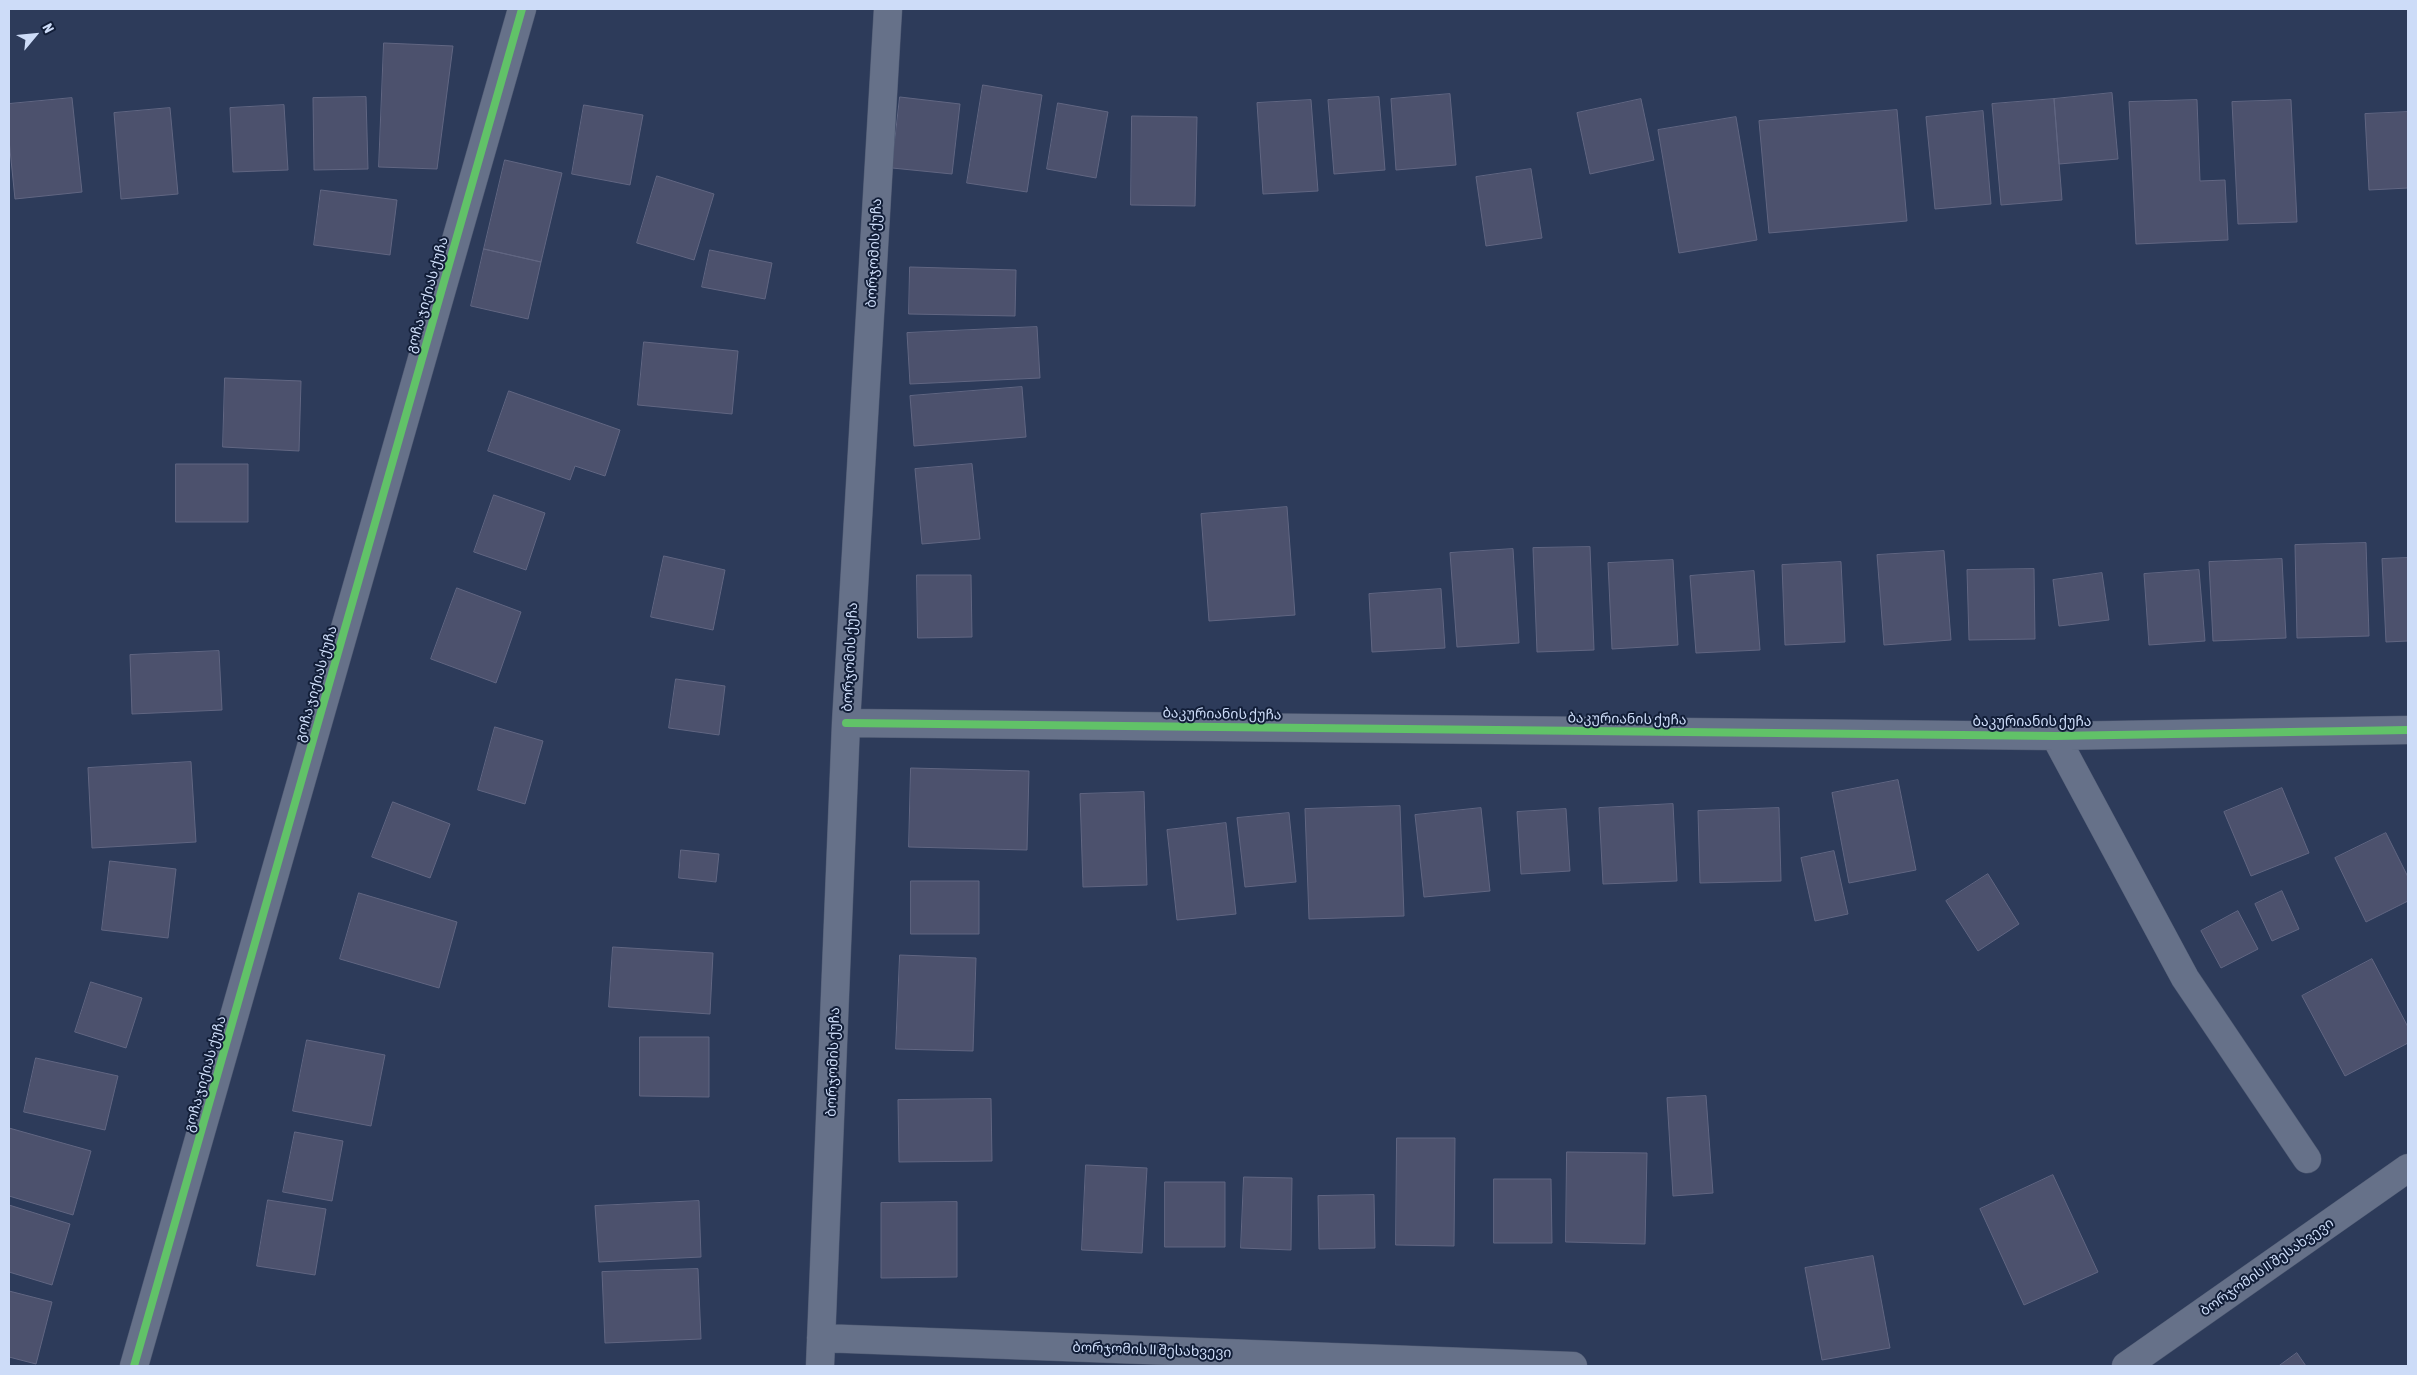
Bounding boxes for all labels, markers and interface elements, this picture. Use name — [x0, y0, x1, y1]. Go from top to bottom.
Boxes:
north arrow — [10, 10, 60, 60]
text: N — [39, 21, 57, 35]
street label: ბორჯომის ქუჩა — [863, 198, 885, 308]
street label: გოჩა ჯიქიას ქუჩა — [402, 235, 452, 355]
street label: ბორჯომის ქუჩა — [839, 602, 861, 712]
street label: გოჩა ჯიქიას ქუჩა — [291, 624, 341, 744]
street label: ბაკურიანის ქუჩა — [1162, 705, 1282, 723]
street label: ბაკურიანის ქუჩა — [1567, 710, 1687, 728]
street label: ბაკურიანის ქუჩა — [1972, 714, 2092, 730]
street label: ბორჯომის ქუჩა — [823, 1007, 843, 1117]
street label: გოჩა ჯიქიას ქუჩა — [180, 1014, 230, 1134]
street label: ბორჯომის II შესახვევი — [2197, 1214, 2337, 1320]
street label: ბორჯომის II შესახვევი — [1072, 1339, 1232, 1361]

